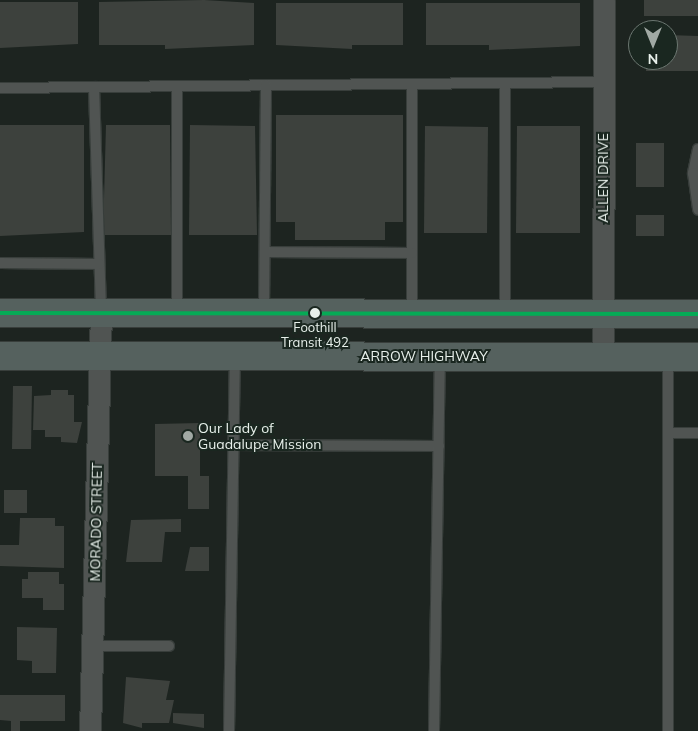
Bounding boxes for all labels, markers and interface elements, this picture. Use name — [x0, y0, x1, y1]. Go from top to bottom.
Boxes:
north arrow — [628, 20, 678, 70]
text: N — [648, 50, 658, 68]
street label: ALLEN DRIVE — [595, 133, 611, 223]
marker: Foothill Transit 492 — [310, 308, 320, 318]
place label: Foothill Transit 492 — [281, 320, 349, 351]
street label: ARROW HIGHWAY — [360, 348, 488, 364]
place label: Our Lady of Guadalupe Mission — [198, 420, 321, 452]
marker: Our Lady of Guadalupe Mission — [182, 430, 194, 442]
street label: MORADO STREET — [87, 462, 105, 582]

